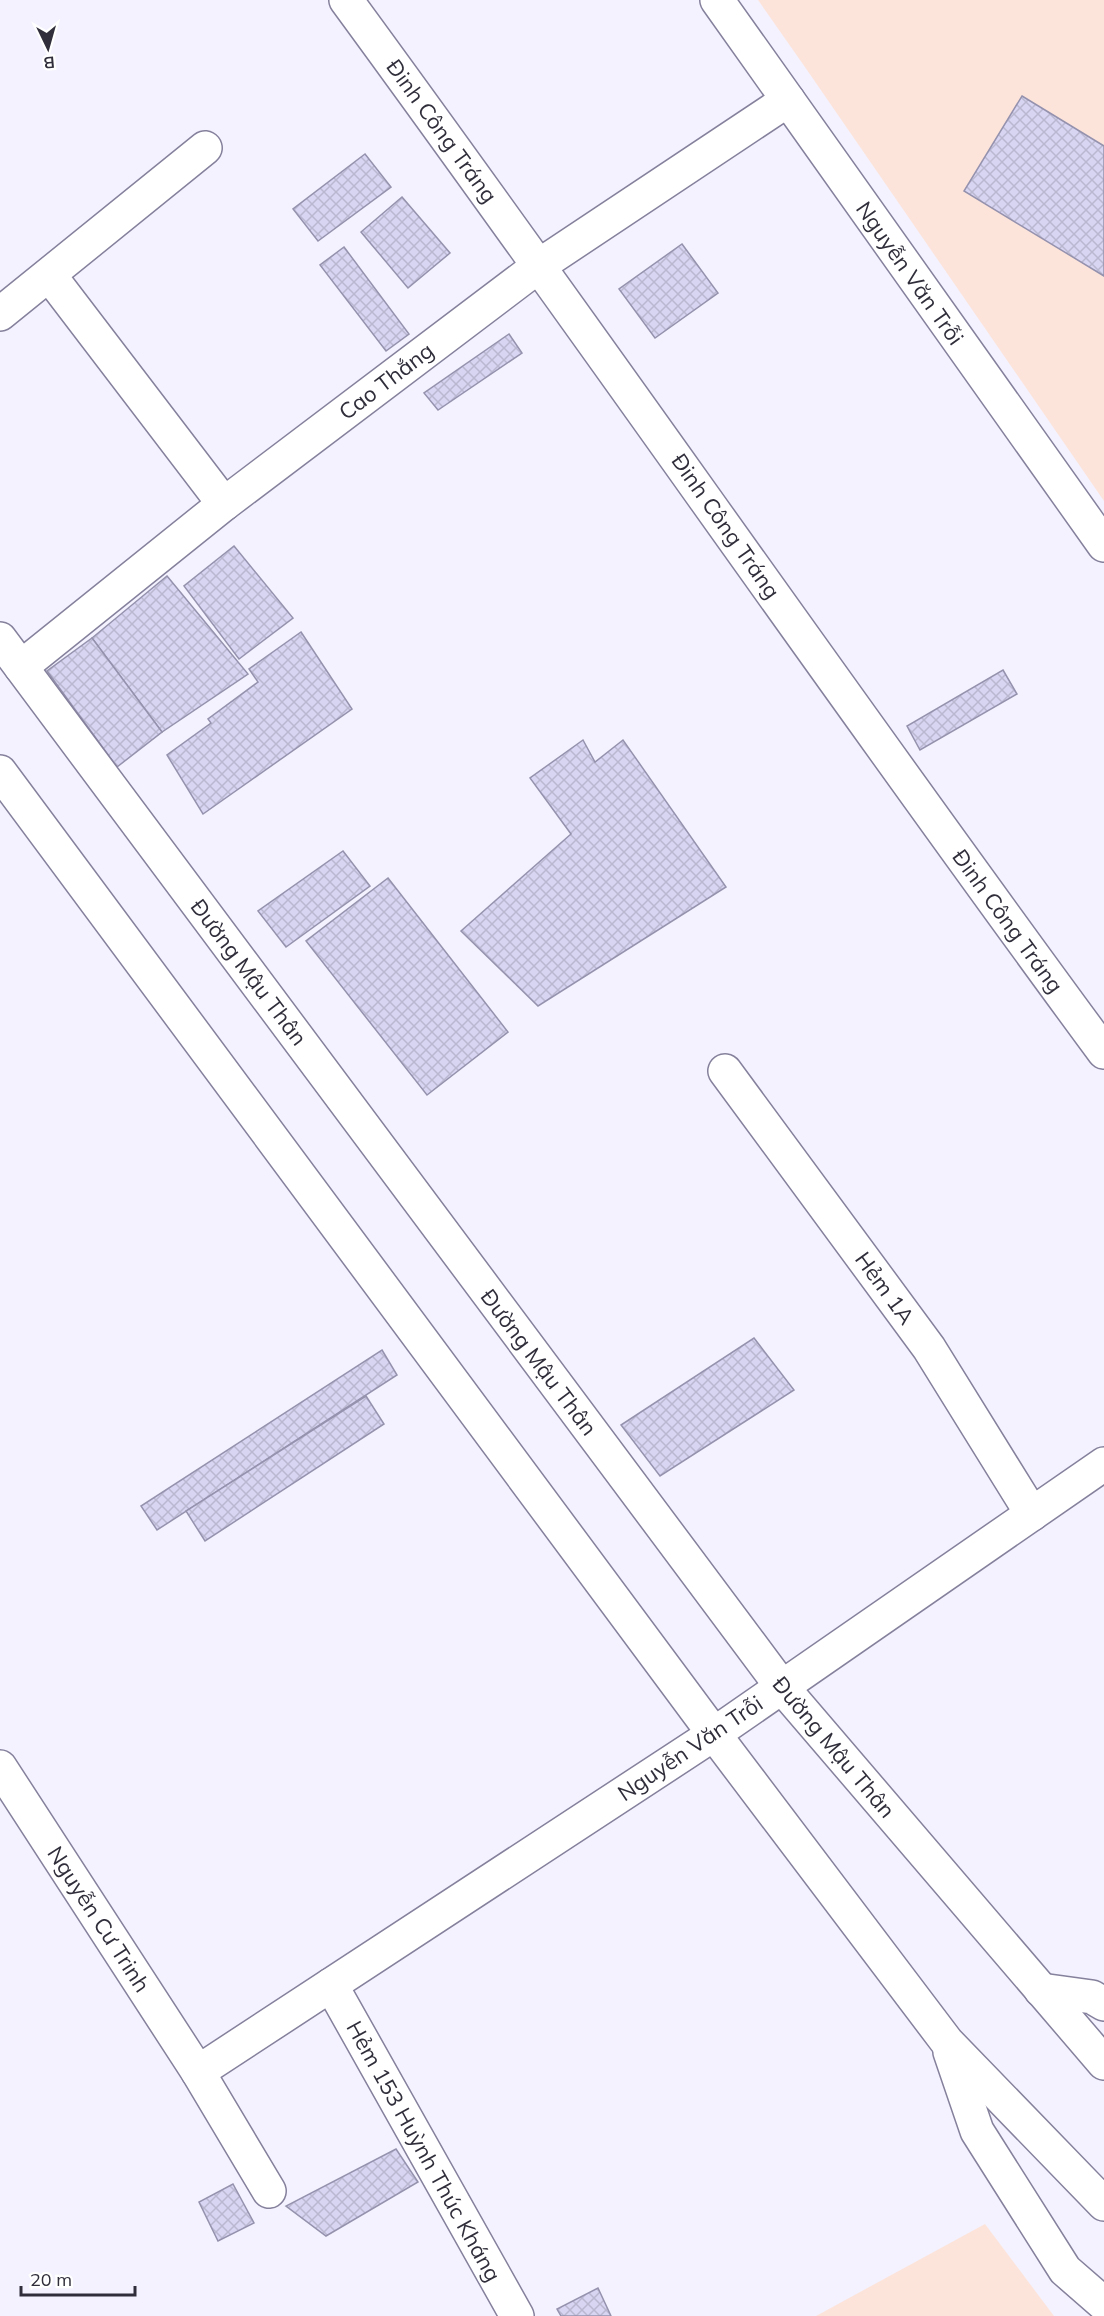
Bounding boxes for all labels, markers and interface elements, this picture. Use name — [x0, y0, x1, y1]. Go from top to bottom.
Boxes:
north arrow — [18, 18, 78, 78]
text: B — [43, 52, 56, 73]
street label: Đinh Công Tráng — [380, 54, 504, 208]
street label: Nguyễn Văn Trỗi — [850, 196, 970, 350]
street label: Cao Thắng — [333, 336, 439, 426]
street label: Đinh Công Tráng — [666, 448, 786, 604]
street label: Đinh Công Tráng — [946, 844, 1070, 998]
street label: Đường Mậu Thân — [185, 893, 313, 1051]
street label: Hẻm 1A — [849, 1246, 921, 1330]
street label: Đường Mậu Thân — [475, 1283, 603, 1441]
street label: Đường Mậu Thân — [767, 1670, 901, 1824]
street label: Nguyễn Văn Trỗi — [612, 1689, 768, 1807]
street label: Nguyễn Cư Trinh — [41, 1841, 157, 1997]
street label: Hẻm 153 Huỳnh Thúc Kháng — [341, 2016, 507, 2286]
scale bar — [21, 2259, 135, 2297]
text: 20 m — [30, 2268, 72, 2291]

